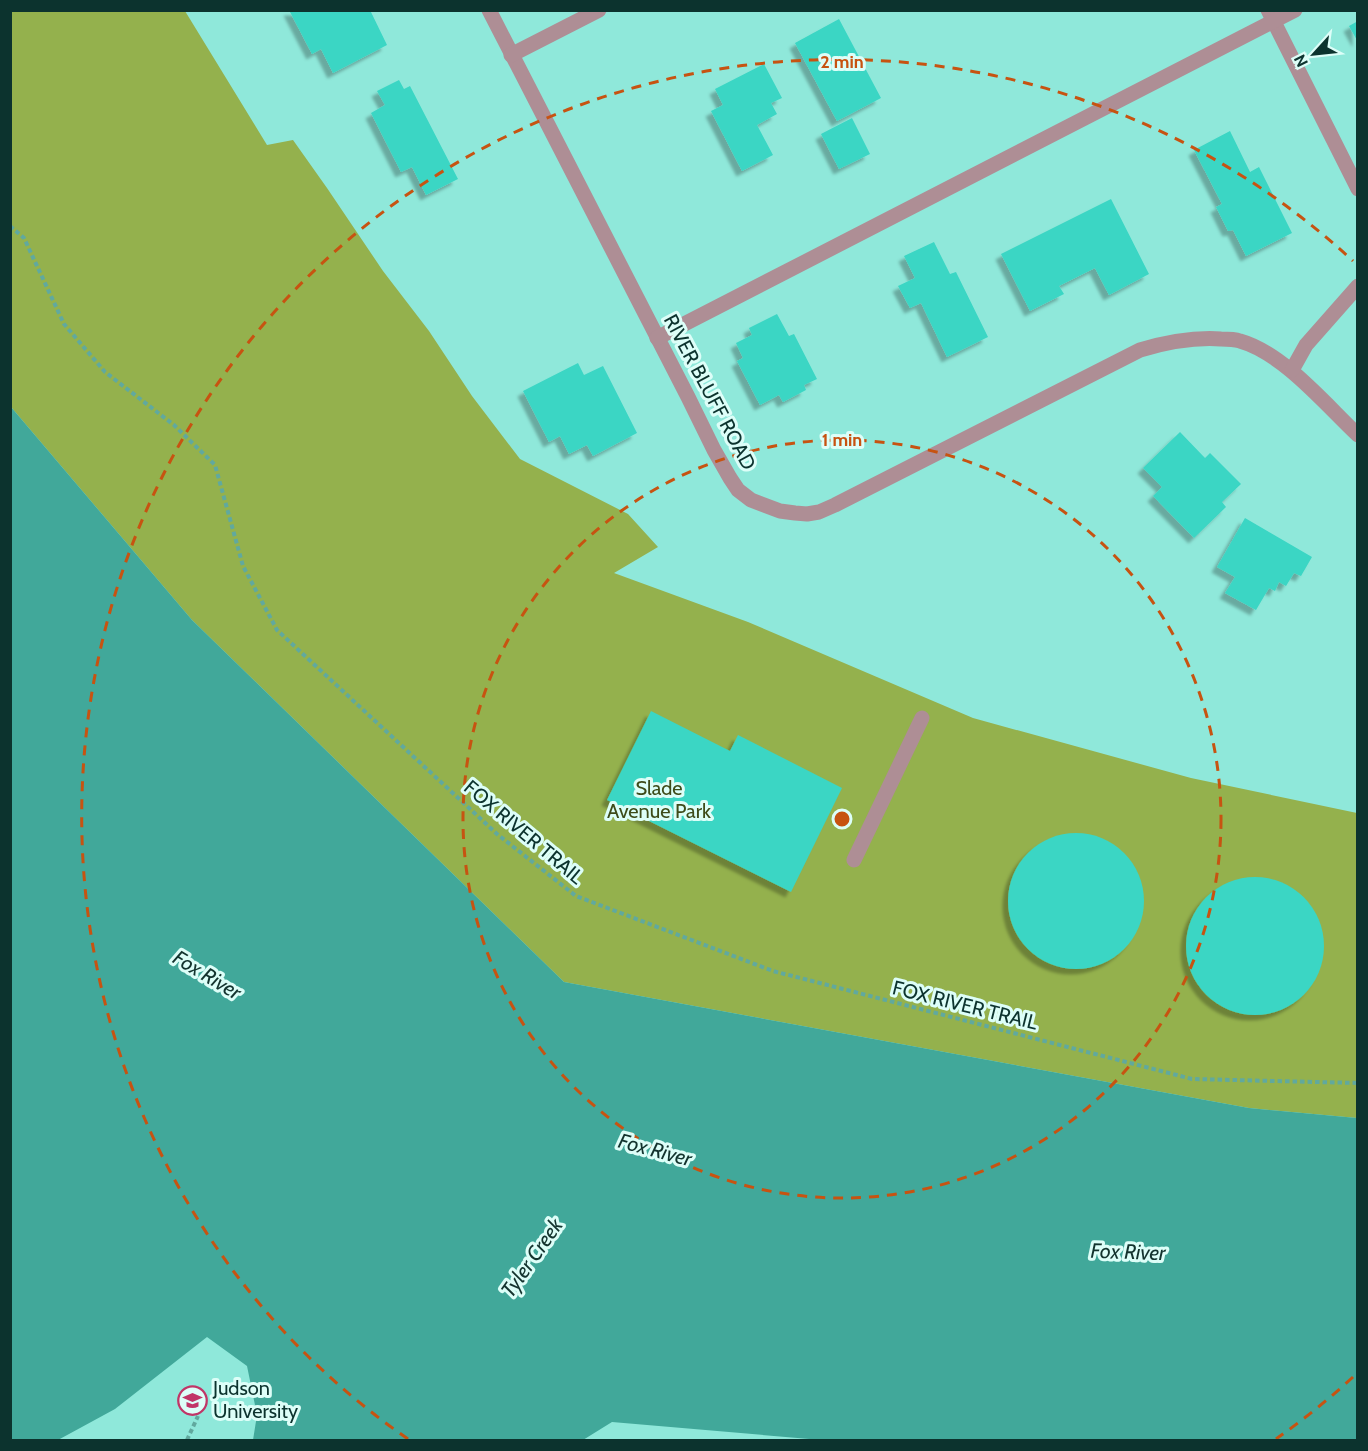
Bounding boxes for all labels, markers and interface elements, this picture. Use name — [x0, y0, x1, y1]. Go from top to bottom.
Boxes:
north arrow — [1284, 24, 1344, 84]
text: 2 min — [820, 51, 864, 73]
text: N — [1290, 51, 1312, 70]
street label: RIVER BLUFF ROAD — [659, 310, 761, 474]
text: 1 min — [822, 429, 862, 451]
street label: FOX RIVER TRAIL — [459, 775, 589, 889]
park label: Slade Avenue Park — [607, 776, 711, 823]
centre of rings — [832, 809, 852, 829]
water label: Fox River — [169, 944, 247, 1005]
street label: FOX RIVER TRAIL — [890, 975, 1040, 1035]
water label: Fox River — [616, 1128, 696, 1172]
water label: Tyler Creek — [495, 1213, 568, 1302]
water label: Fox River — [1090, 1238, 1168, 1265]
place label: Judson University — [212, 1376, 298, 1423]
school or university icon: Judson University — [176, 1384, 208, 1416]

